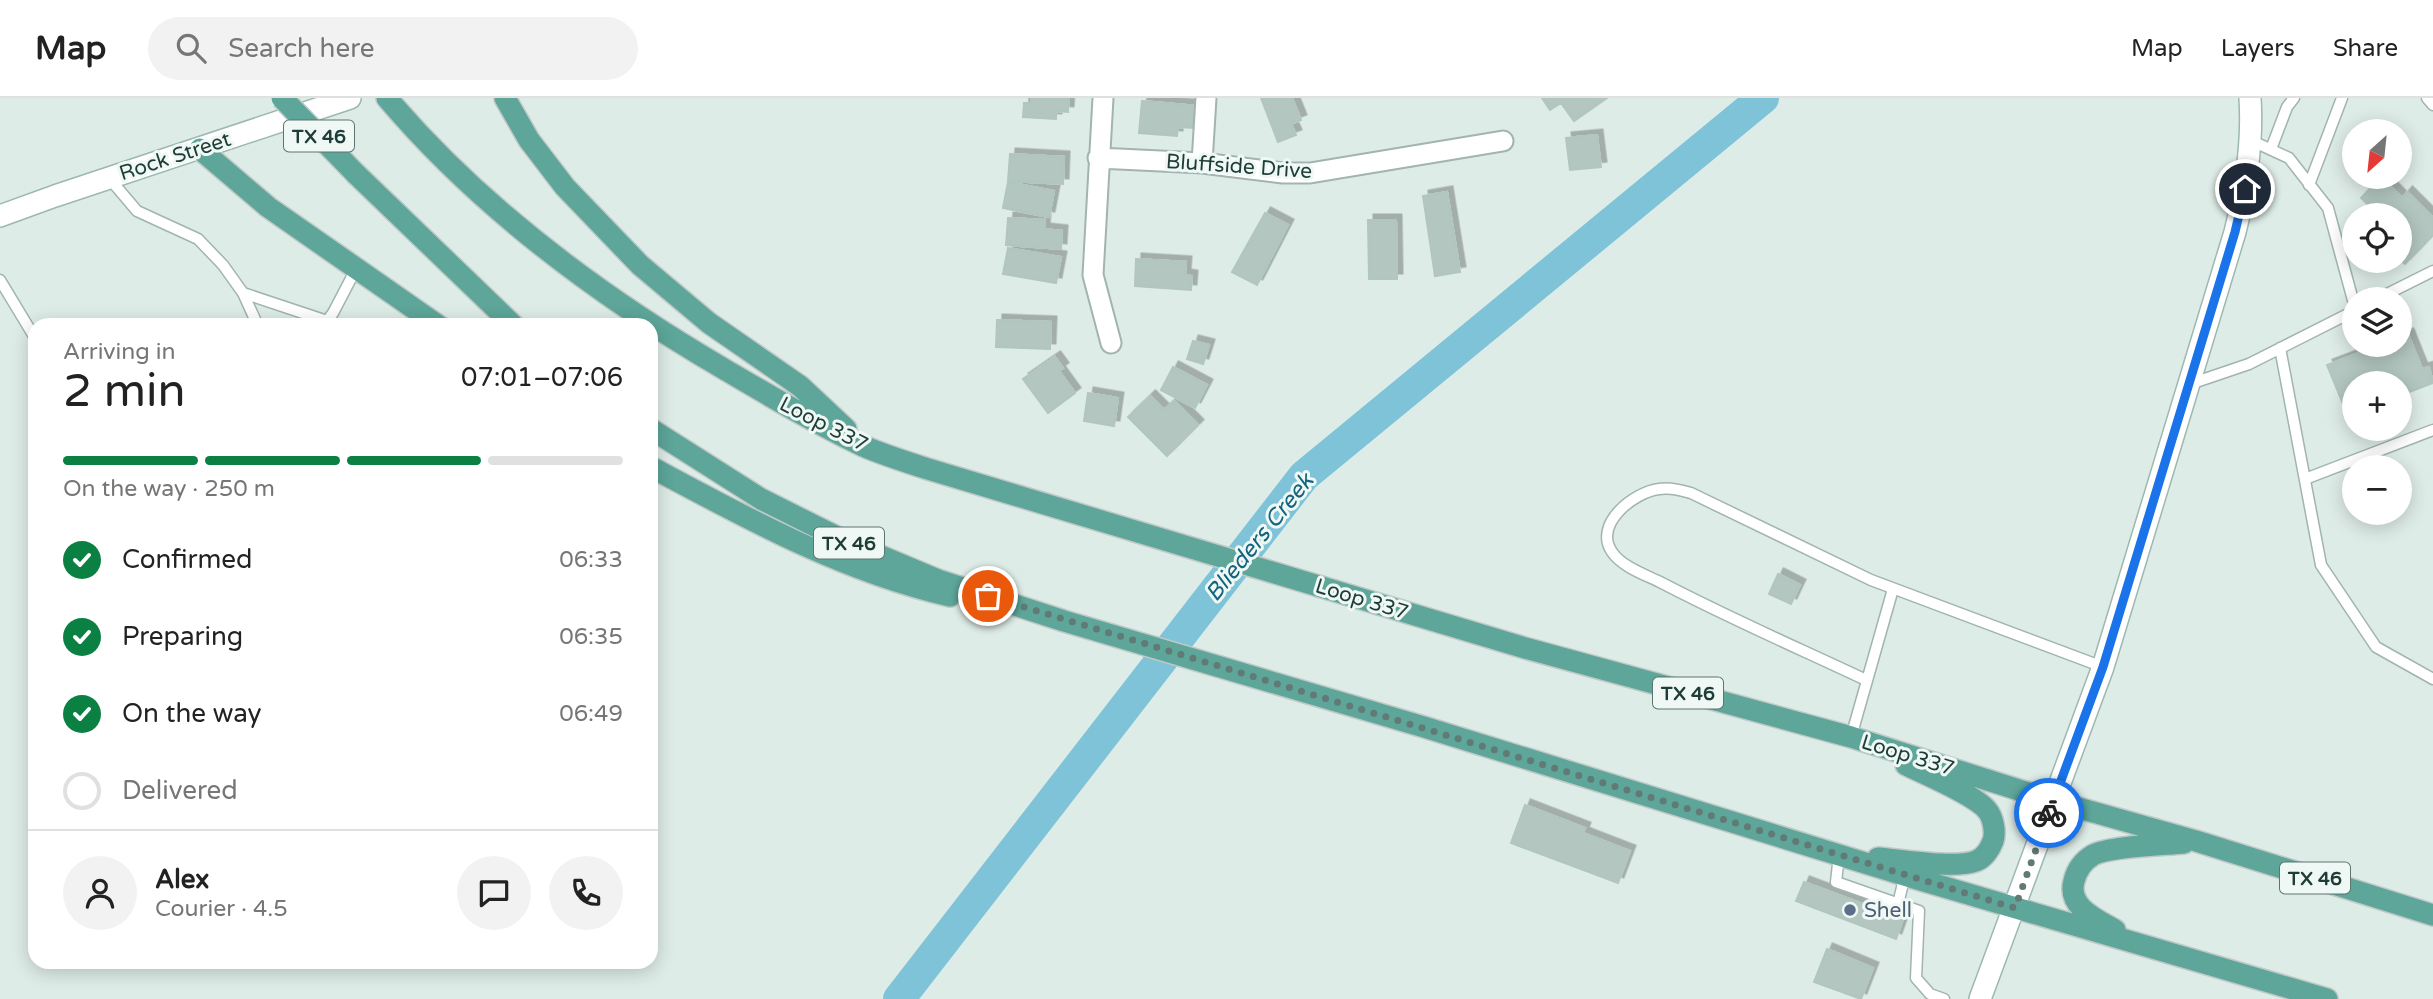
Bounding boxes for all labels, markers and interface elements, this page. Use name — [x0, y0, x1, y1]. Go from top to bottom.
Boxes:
search box — [148, 17, 638, 80]
text: Map — [35, 29, 106, 68]
icon: search — [172, 29, 210, 67]
text: Search here — [228, 33, 374, 64]
text: Map — [2131, 34, 2183, 63]
text: Layers — [2221, 34, 2295, 63]
text: Share — [2333, 34, 2398, 63]
north arrow — [2342, 119, 2412, 189]
map controls — [2342, 119, 2412, 525]
road number: TX 46 — [284, 120, 354, 152]
street label: Rock Street — [116, 127, 234, 186]
street label: Bluffside Drive — [1165, 149, 1313, 184]
pin — [2215, 159, 2275, 219]
icon: home — [2226, 170, 2264, 208]
button: locate — [2342, 203, 2412, 273]
button: layers — [2342, 287, 2412, 357]
text: Arriving in — [63, 338, 176, 366]
text: 07:01–07:06 — [461, 362, 623, 393]
text: 2 min — [63, 364, 186, 419]
button: + — [2342, 371, 2412, 441]
street label: Loop 337 — [775, 392, 872, 457]
button: − — [2342, 455, 2412, 525]
water label: Blieders Creek — [1200, 467, 1321, 607]
text: On the way · 250 m — [63, 475, 275, 503]
road number: TX 46 — [814, 528, 884, 558]
icon: check — [63, 541, 101, 579]
text: Confirmed — [122, 544, 252, 575]
text: 06:33 — [559, 546, 623, 574]
pin — [958, 566, 1018, 626]
street label: Loop 337 — [1312, 574, 1411, 625]
icon: bag — [969, 577, 1007, 615]
icon: check — [63, 618, 101, 656]
text: Preparing — [122, 621, 243, 652]
text: 06:35 — [559, 623, 623, 651]
road number: TX 46 — [1653, 678, 1723, 708]
icon: check — [63, 695, 101, 733]
text: On the way — [122, 698, 262, 729]
text: 06:49 — [559, 700, 623, 728]
street label: Loop 337 — [1858, 730, 1957, 781]
text: Delivered — [122, 775, 238, 806]
courier — [2014, 778, 2084, 848]
icon: bike — [2030, 794, 2068, 832]
button: person — [63, 856, 137, 930]
button: chat — [457, 856, 531, 930]
button: phone — [549, 856, 623, 930]
road number: TX 46 — [2280, 862, 2350, 894]
text: Alex — [155, 864, 209, 895]
text: Courier · 4.5 — [155, 895, 288, 923]
place label: Shell — [1864, 898, 1912, 923]
marker: Shell — [1842, 902, 1858, 918]

